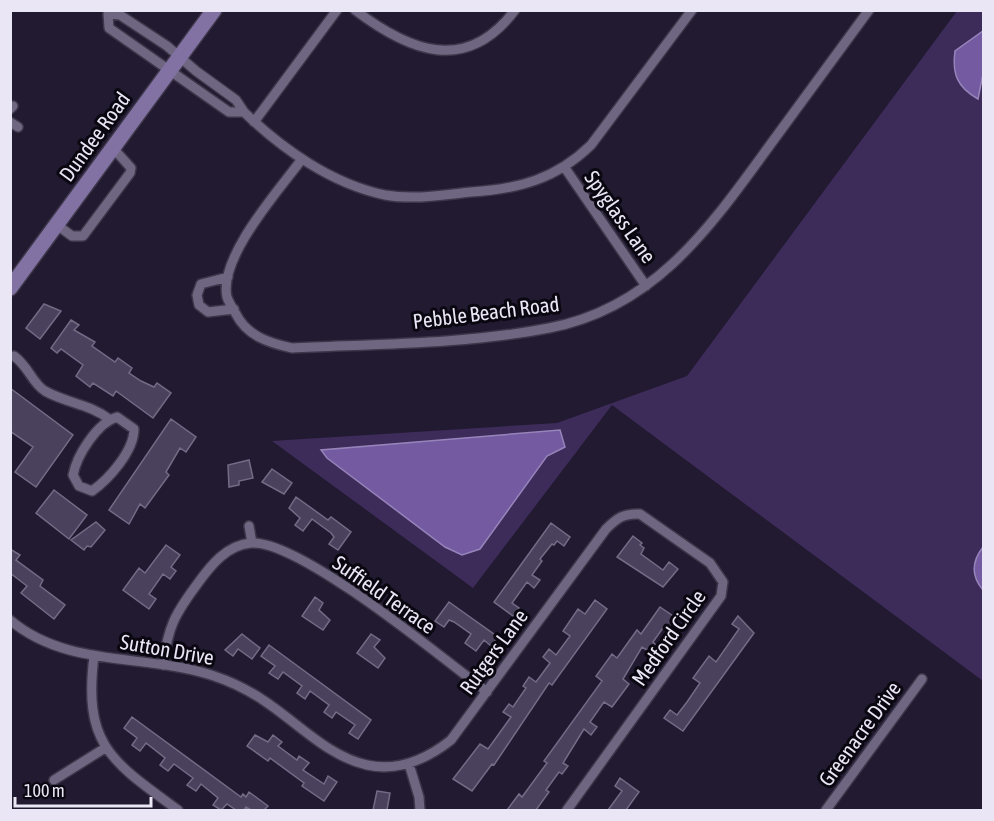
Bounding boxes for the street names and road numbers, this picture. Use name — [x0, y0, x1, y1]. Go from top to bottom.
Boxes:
street label: Dundee Road — [54, 87, 134, 186]
street label: Spyglass Lane — [580, 166, 661, 267]
street label: Pebble Beach Road — [411, 291, 561, 333]
street label: Suffield Terrace — [329, 550, 440, 638]
street label: Medford Circle — [626, 585, 710, 690]
street label: Rutgers Lane — [454, 604, 532, 698]
street label: Sutton Drive — [119, 629, 216, 669]
street label: Greenacre Drive — [813, 676, 905, 790]

